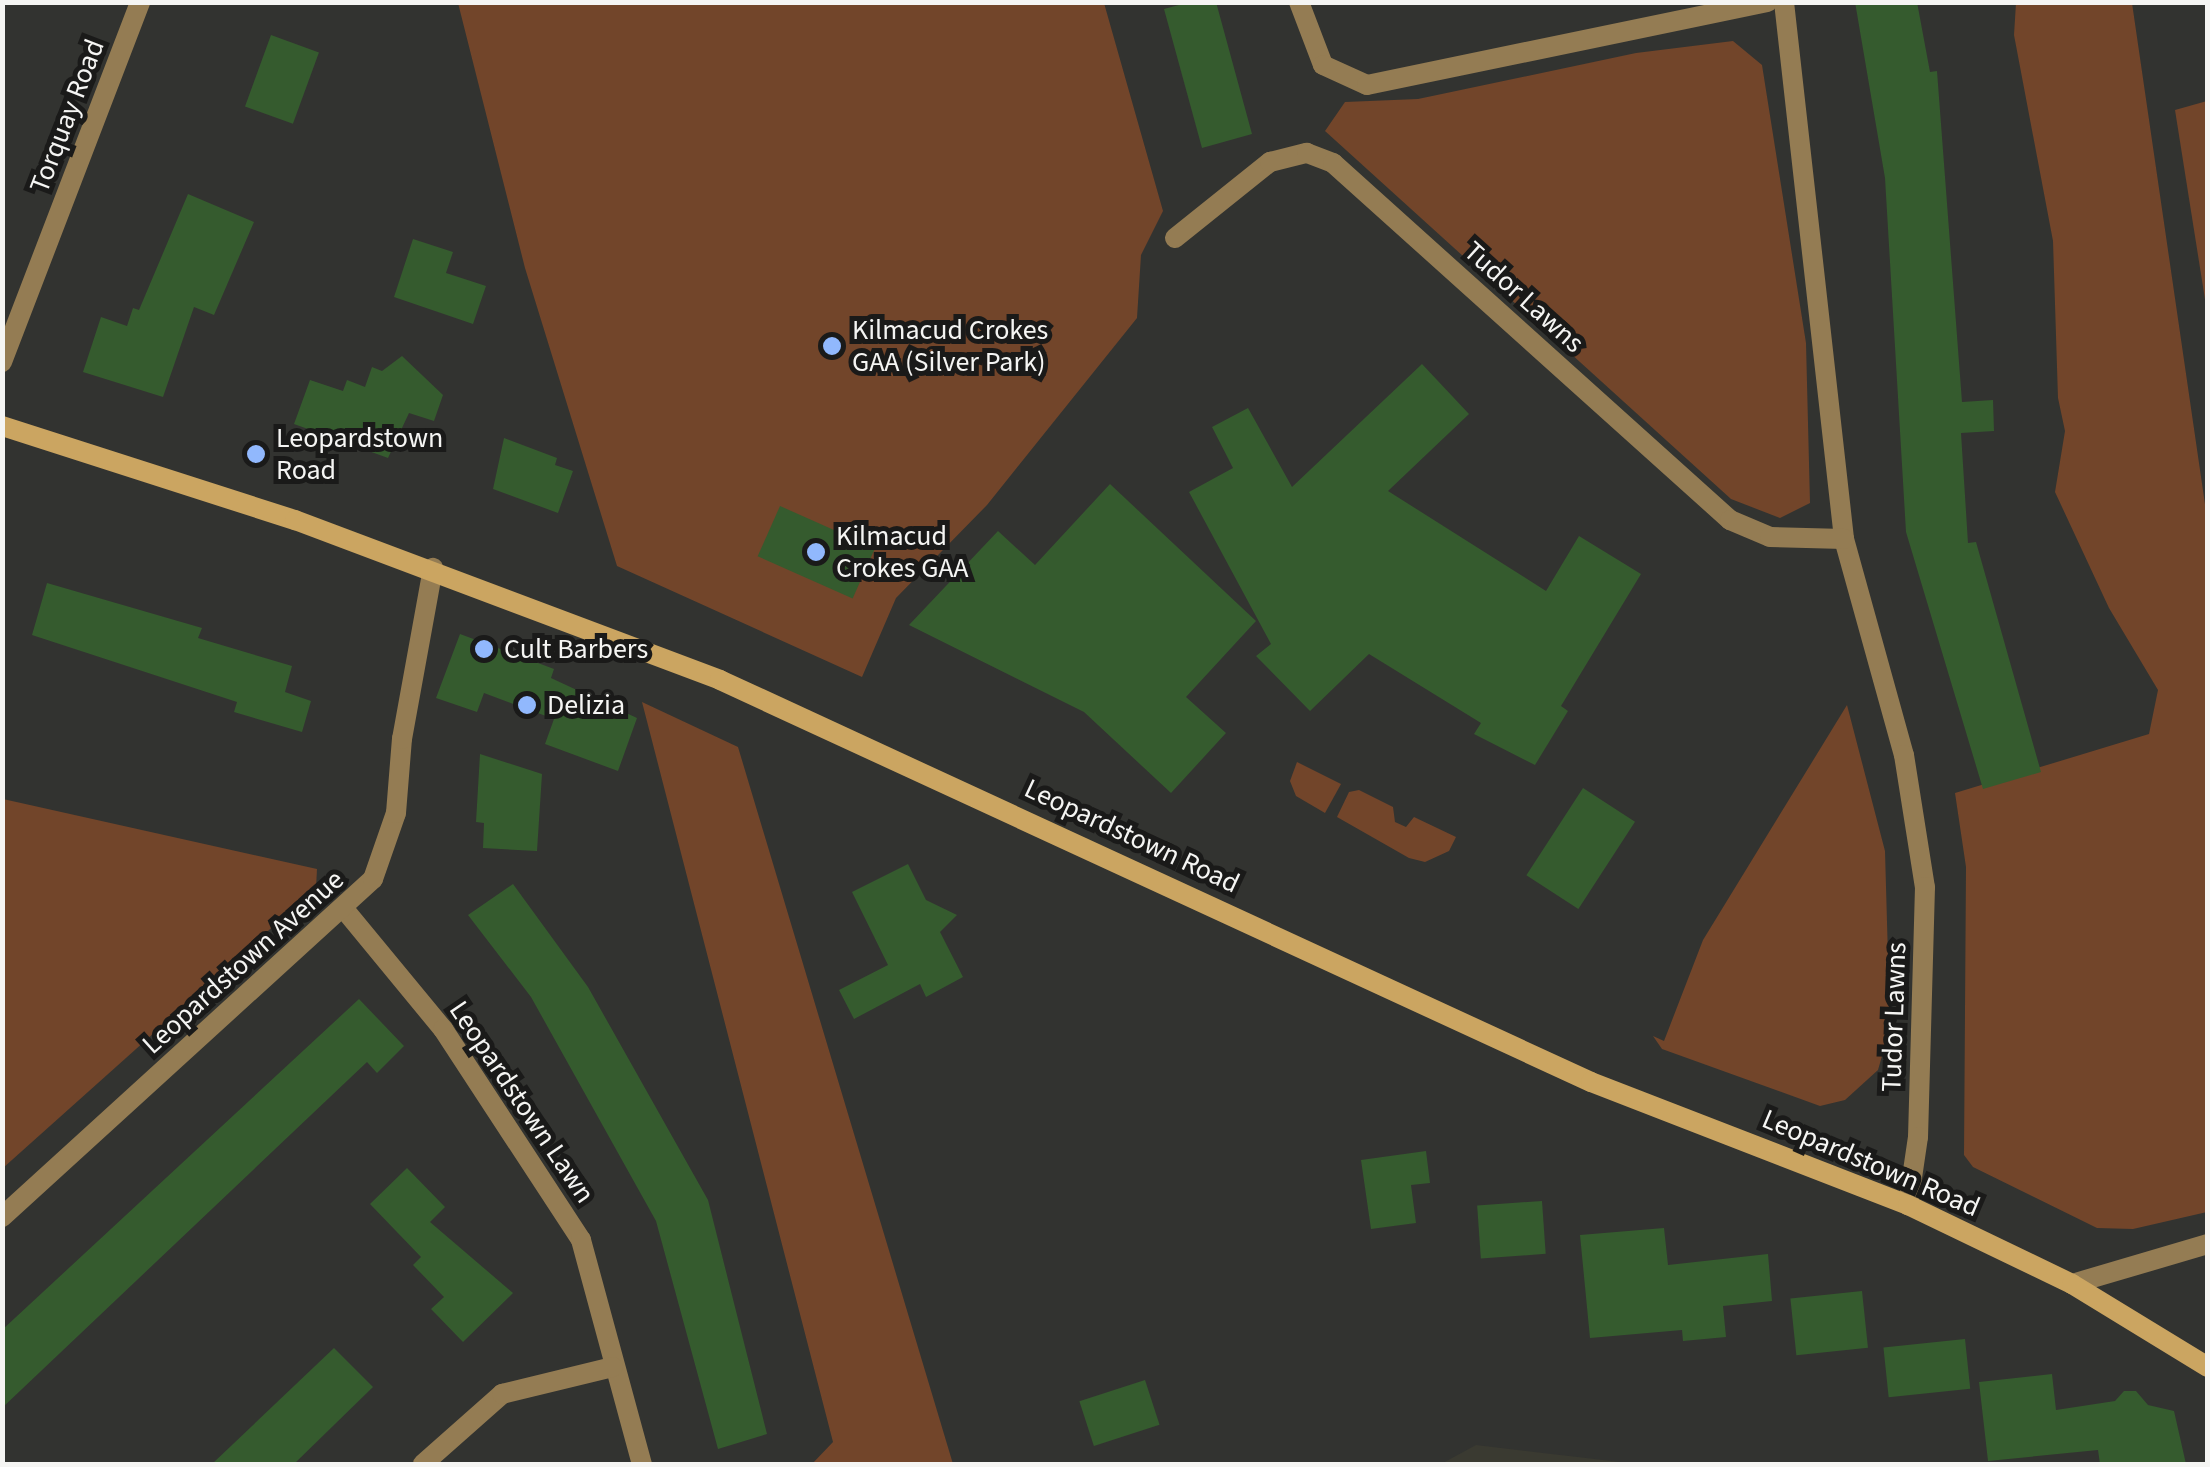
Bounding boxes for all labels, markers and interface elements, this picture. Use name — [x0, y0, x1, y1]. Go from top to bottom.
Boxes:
street label: Torquay Road — [22, 35, 112, 197]
street label: Tudor Lawns — [1457, 234, 1591, 360]
place label: Kilmacud Crokes GAA (Silver Park) — [852, 313, 1048, 379]
marker: Kilmacud Crokes GAA (Silver Park) — [821, 335, 843, 357]
place label: Leopardstown Road — [276, 421, 443, 487]
marker: Leopardstown Road — [245, 443, 267, 465]
place label: Kilmacud Crokes GAA — [836, 519, 969, 585]
marker: Kilmacud Crokes GAA — [805, 541, 827, 563]
place label: Cult Barbers — [504, 632, 648, 666]
marker: Cult Barbers — [473, 638, 495, 660]
place label: Delizia — [547, 688, 625, 722]
marker: Delizia — [516, 694, 538, 716]
street label: Leopardstown Road — [1019, 772, 1245, 900]
street label: Leopardstown Avenue — [135, 863, 351, 1061]
street label: Tudor Lawns — [1875, 942, 1913, 1092]
street label: Leopardstown Lawn — [442, 995, 602, 1209]
street label: Leopardstown Road — [1757, 1102, 1985, 1224]

